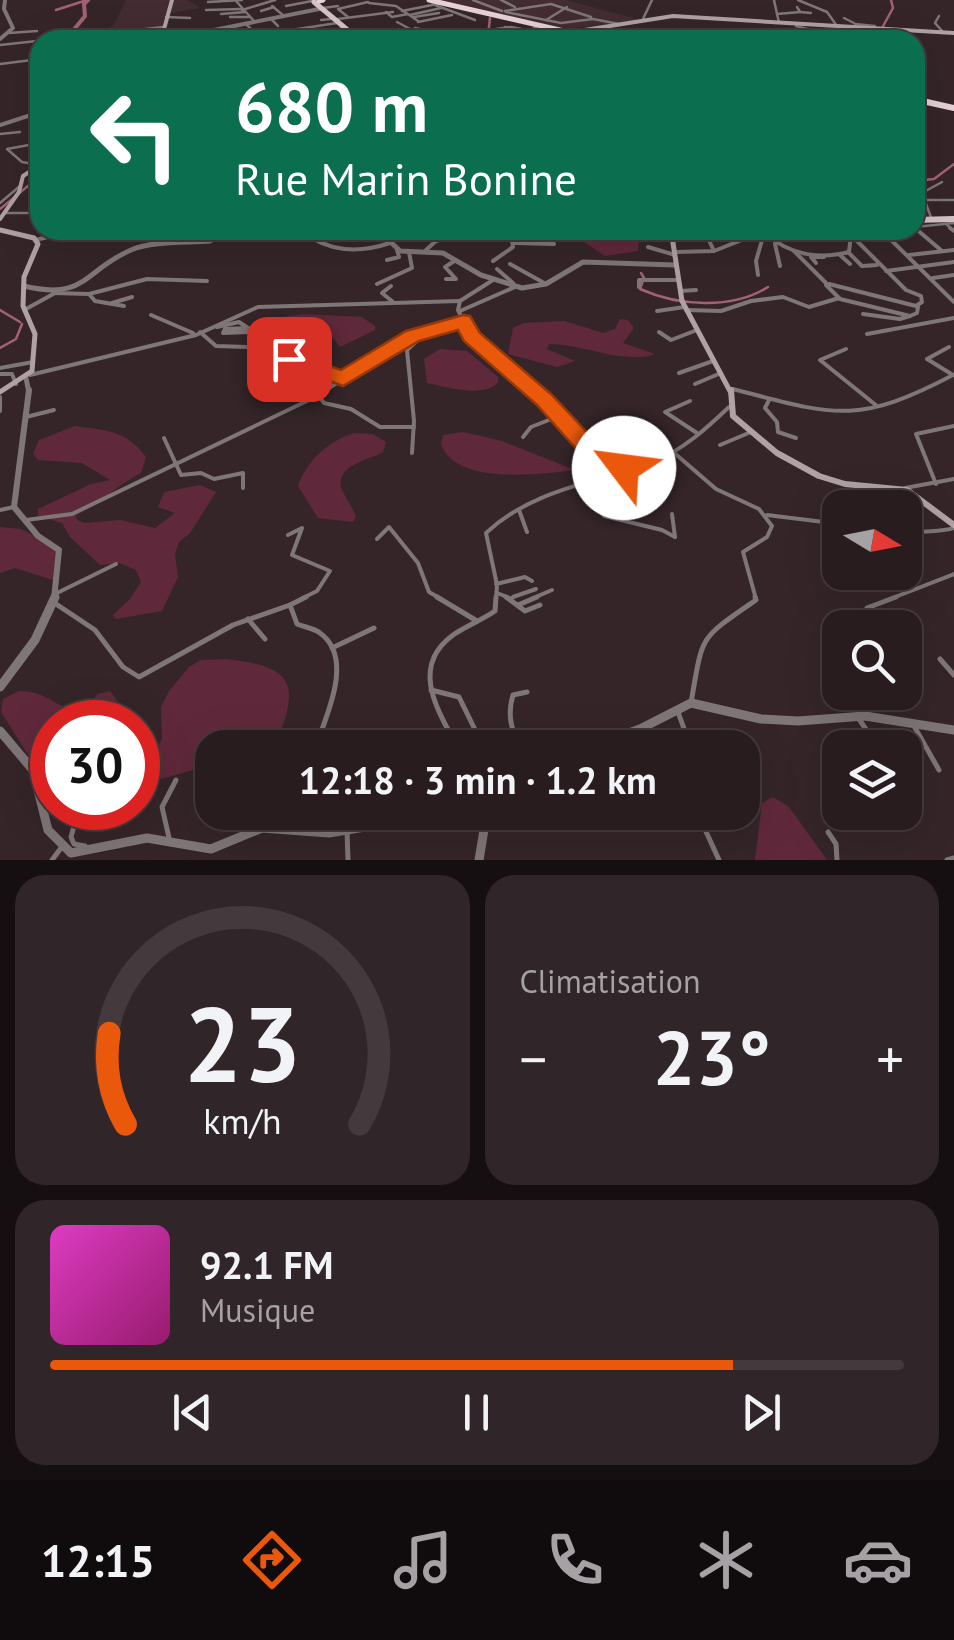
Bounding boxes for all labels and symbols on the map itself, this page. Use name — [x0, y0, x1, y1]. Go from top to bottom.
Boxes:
pin — [247, 317, 332, 402]
position arrow — [572, 416, 676, 520]
north arrow — [822, 490, 922, 590]
speed limit sign: 30 — [30, 700, 160, 830]

